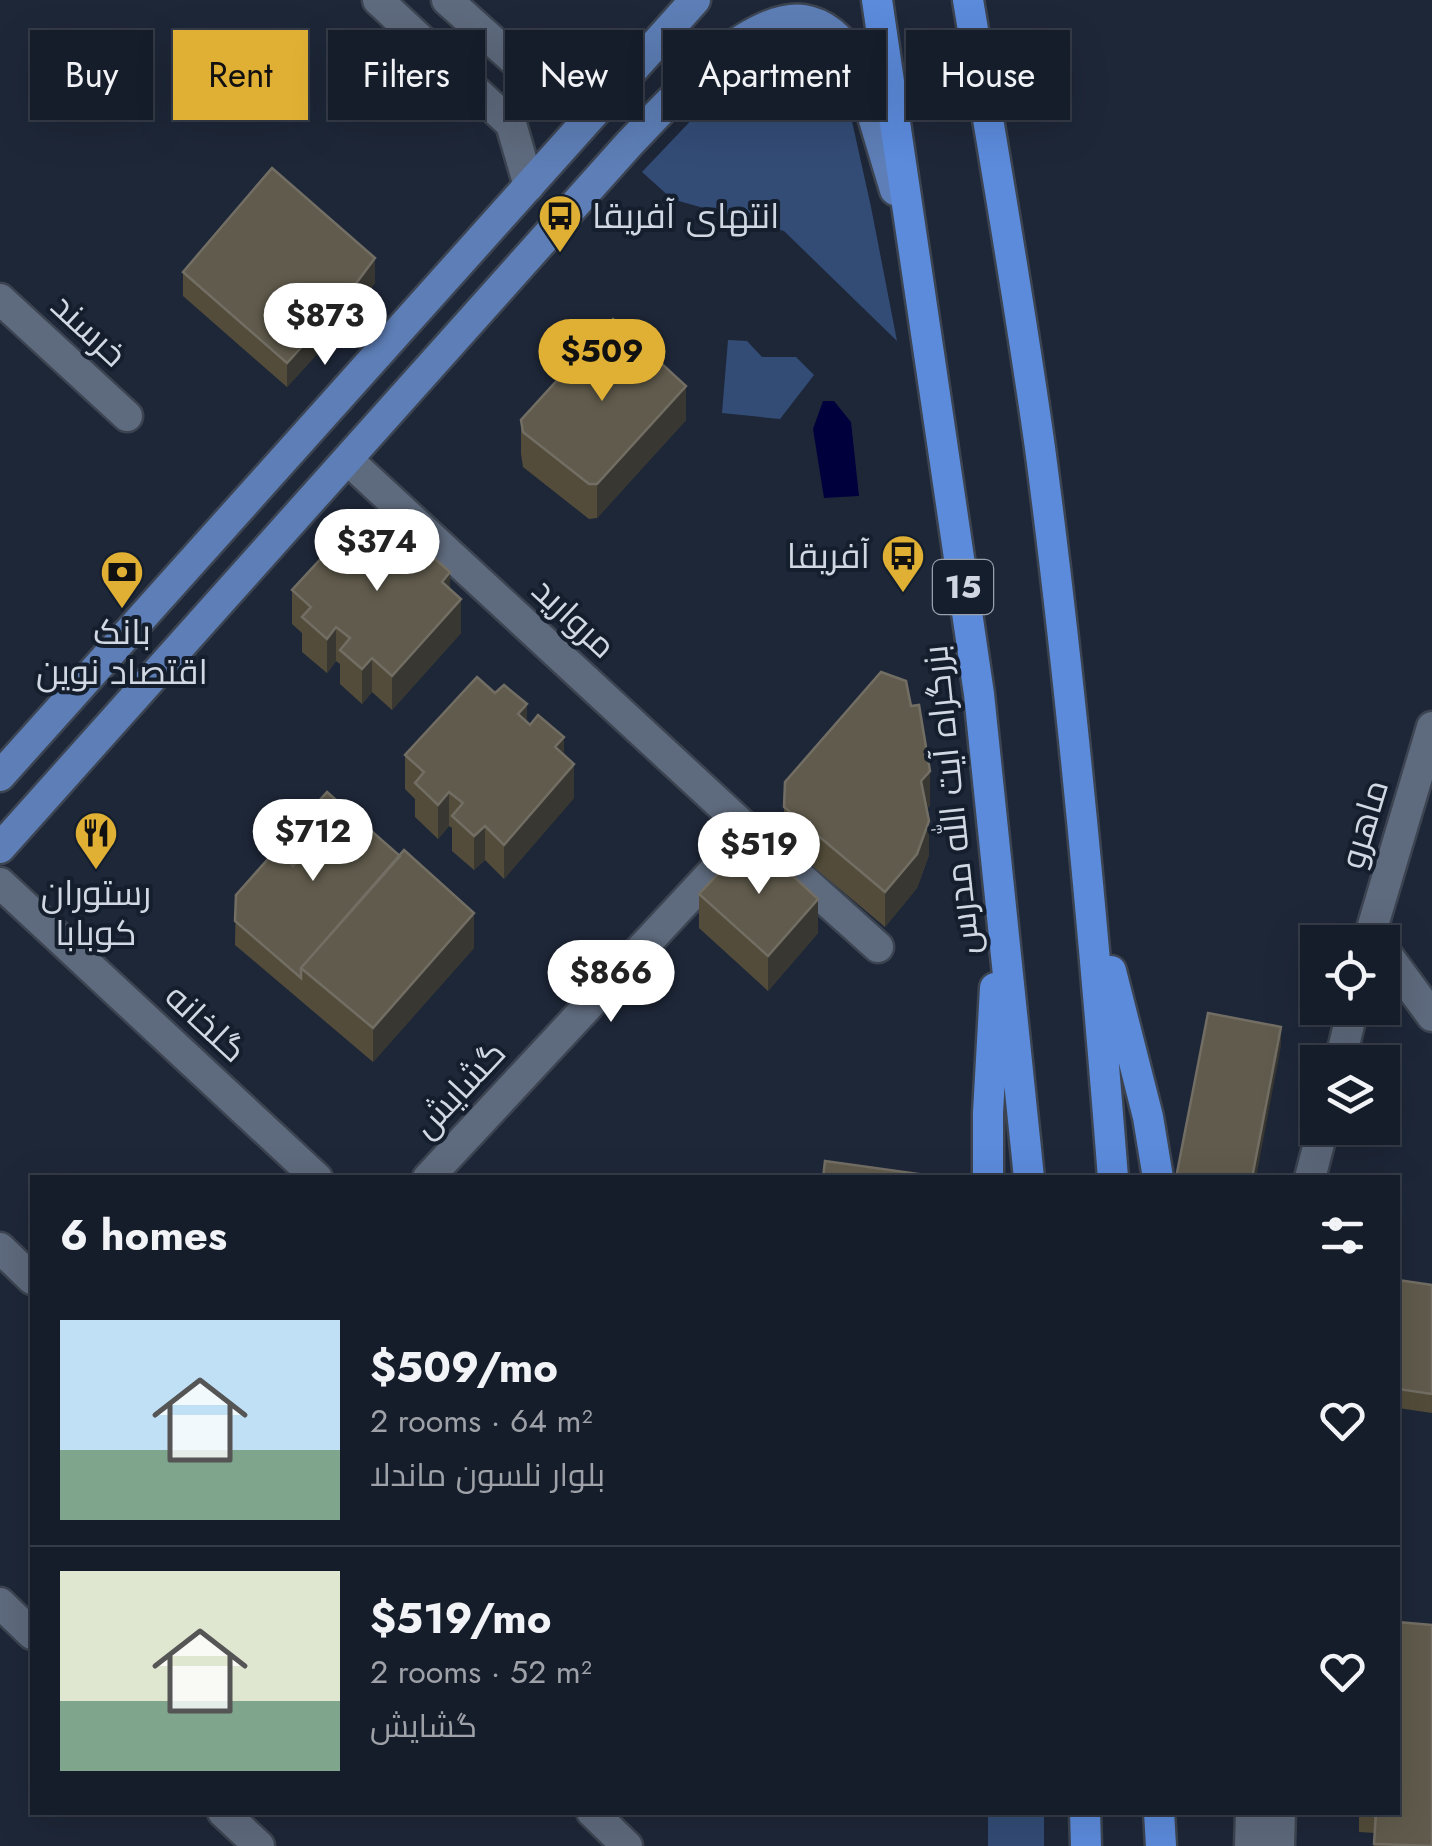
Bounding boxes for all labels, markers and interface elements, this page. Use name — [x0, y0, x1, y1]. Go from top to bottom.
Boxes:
chip: Buy — [30, 30, 153, 120]
chip: Rent — [173, 30, 308, 120]
chip: Filters — [328, 30, 485, 120]
chip: New — [505, 30, 643, 120]
chip: Apartment — [663, 30, 886, 120]
chip: House — [906, 30, 1070, 120]
place label: انتهای آفریقا — [592, 191, 780, 241]
bus stop icon: انتهای آفریقا — [537, 193, 583, 254]
street label: خرسند — [40, 282, 138, 378]
pin: $873 — [266, 283, 384, 368]
text: $873 — [286, 292, 364, 338]
pin: $509 — [543, 319, 661, 404]
text: $509 — [560, 328, 644, 374]
pin: $374 — [318, 509, 436, 594]
text: $374 — [337, 518, 417, 564]
place label: آفریقا — [787, 531, 870, 581]
bus stop icon: آفریقا — [880, 533, 926, 594]
bank icon: بانک اقتصاد نوین — [99, 549, 145, 610]
road number: 15 — [933, 560, 993, 614]
street label: مروارید — [521, 566, 627, 670]
place label: بانک اقتصاد نوین — [36, 607, 208, 697]
street label: بزرگراه آیت الله مدرس — [910, 643, 992, 957]
street label: ماهرو — [1327, 774, 1401, 874]
pin: $712 — [254, 799, 372, 884]
text: $712 — [275, 808, 351, 854]
restaurant icon: رستوران کوبابا — [73, 810, 119, 871]
pin: $519 — [700, 812, 818, 897]
text: $519 — [720, 821, 798, 867]
place label: رستوران کوبابا — [41, 868, 151, 958]
map controls — [1300, 925, 1400, 1145]
button: locate — [1300, 925, 1400, 1025]
pin: $866 — [552, 940, 670, 1025]
text: $866 — [570, 949, 652, 995]
street label: گلخانه — [154, 972, 258, 1074]
street label: گشایش — [401, 1029, 517, 1149]
button: layers — [1300, 1045, 1400, 1145]
text: 6 homes — [60, 1205, 227, 1266]
icon: filters — [1315, 1208, 1370, 1263]
text: $509/mo — [370, 1337, 558, 1398]
icon: home — [140, 1360, 260, 1480]
icon: heart — [1315, 1393, 1370, 1448]
text: 2 rooms · 64 m² — [370, 1398, 593, 1444]
text: بلوار نلسون ماندلا — [370, 1452, 605, 1498]
text: $519/mo — [370, 1588, 552, 1649]
icon: home — [140, 1611, 260, 1731]
icon: heart — [1315, 1644, 1370, 1699]
text: 2 rooms · 52 m² — [370, 1649, 592, 1695]
text: گشایش — [370, 1703, 477, 1749]

